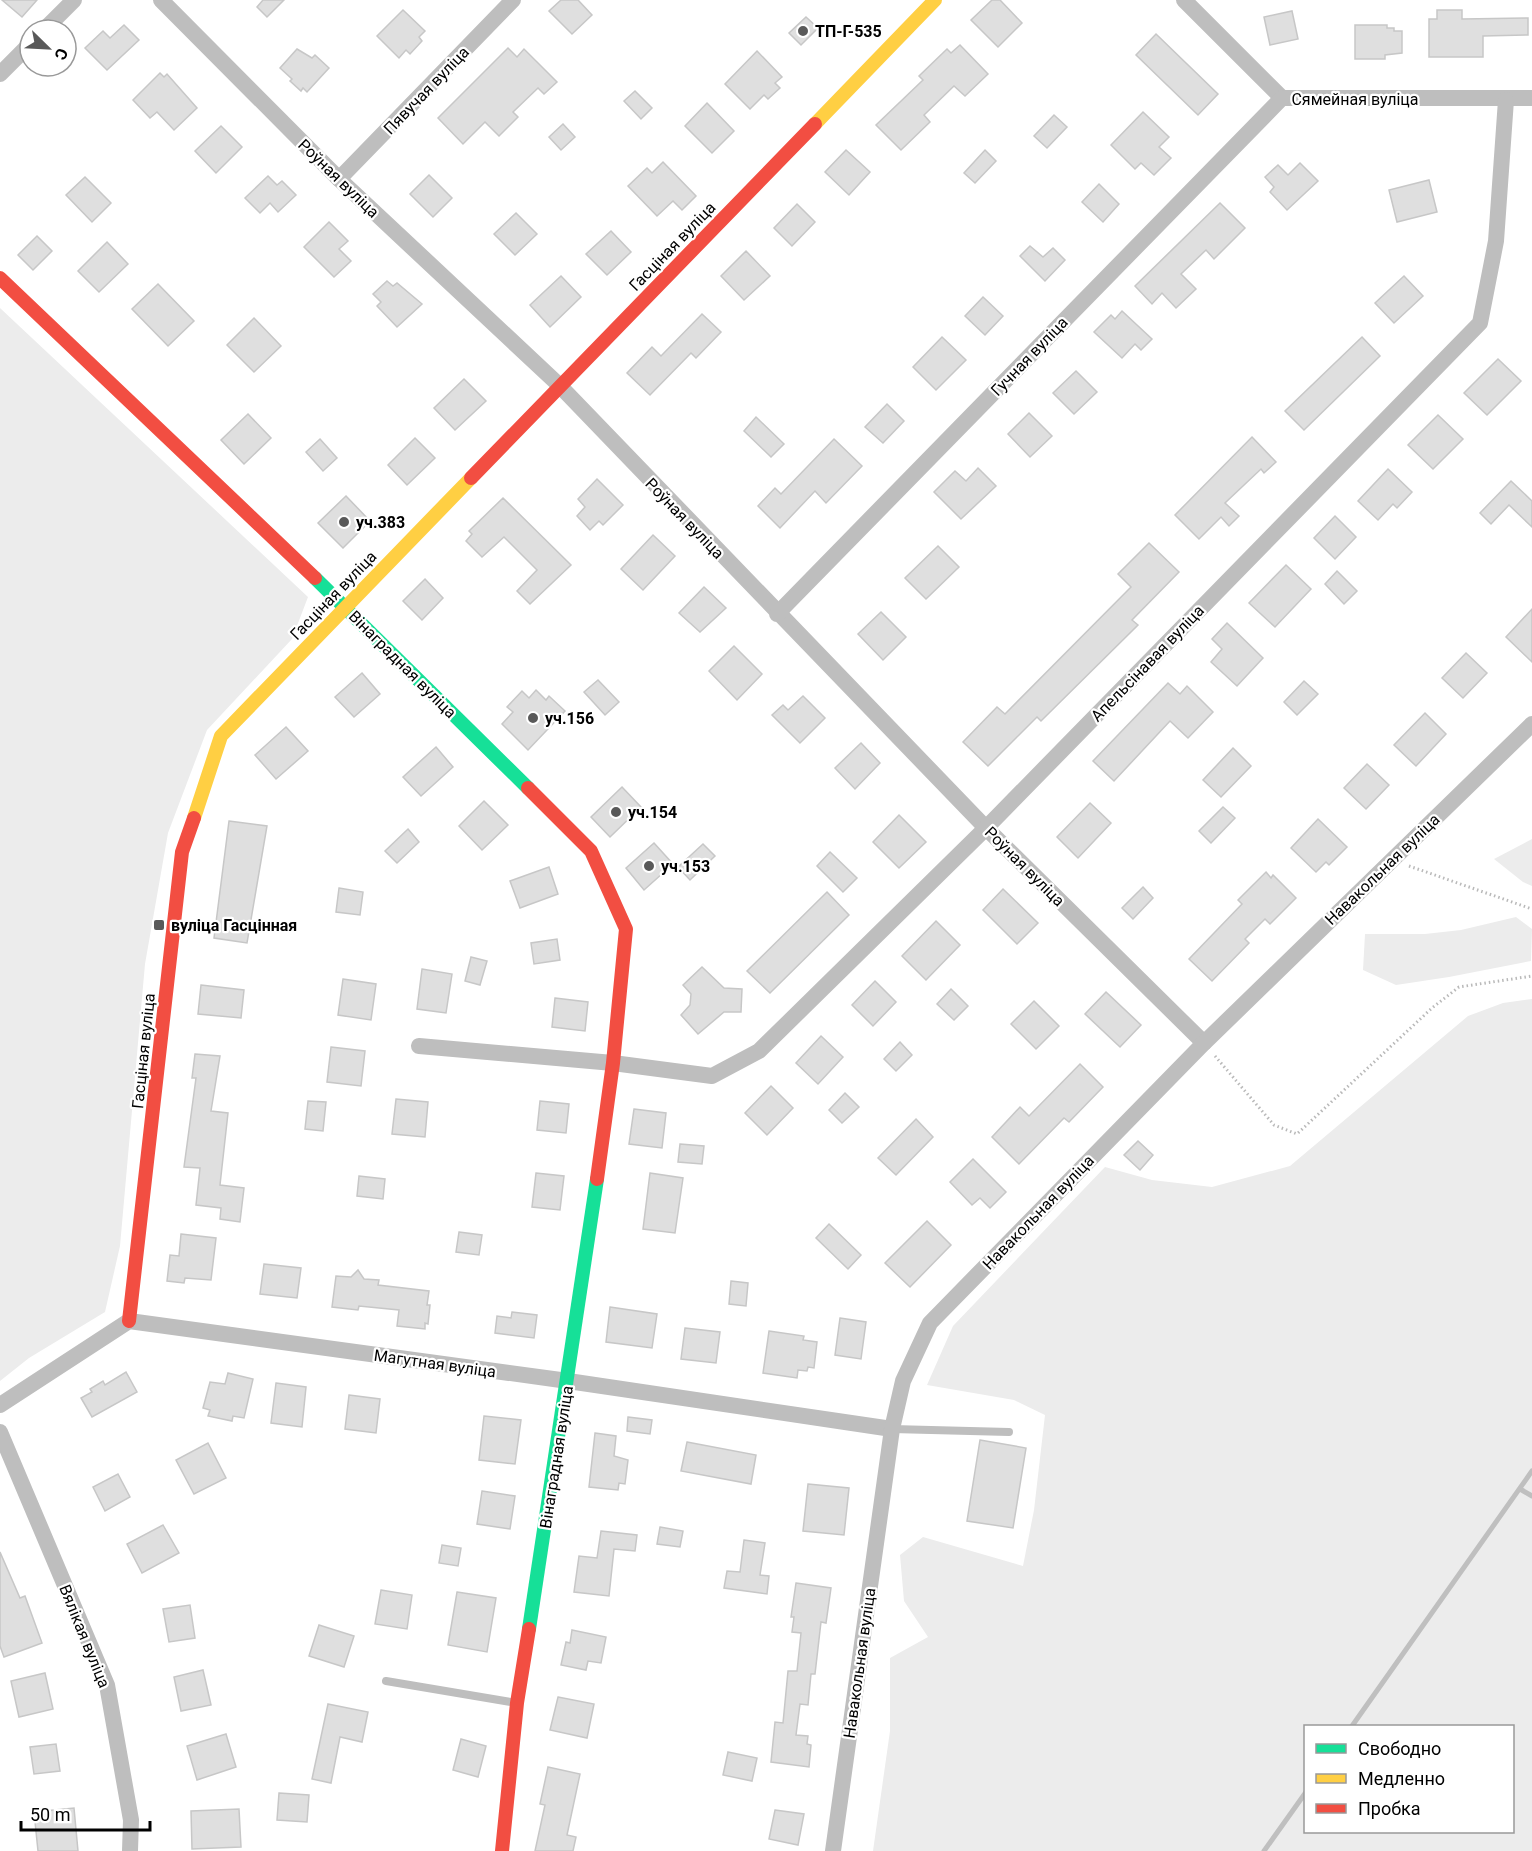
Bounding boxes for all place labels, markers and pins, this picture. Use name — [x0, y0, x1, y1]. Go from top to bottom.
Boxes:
place label: ТП-Г-535 — [815, 22, 882, 41]
marker: ТП-Г-535 — [796, 24, 810, 38]
place label: уч.383 — [356, 513, 405, 532]
marker: уч.383 — [337, 515, 351, 529]
place label: уч.156 — [545, 709, 594, 728]
marker: уч.156 — [526, 711, 540, 725]
place label: уч.154 — [628, 803, 677, 822]
marker: уч.154 — [609, 805, 623, 819]
place label: уч.153 — [661, 857, 710, 876]
marker: уч.153 — [642, 859, 656, 873]
place label: вуліца Гасцінная — [171, 916, 297, 935]
marker: вуліца Гасцінная — [152, 918, 166, 932]

